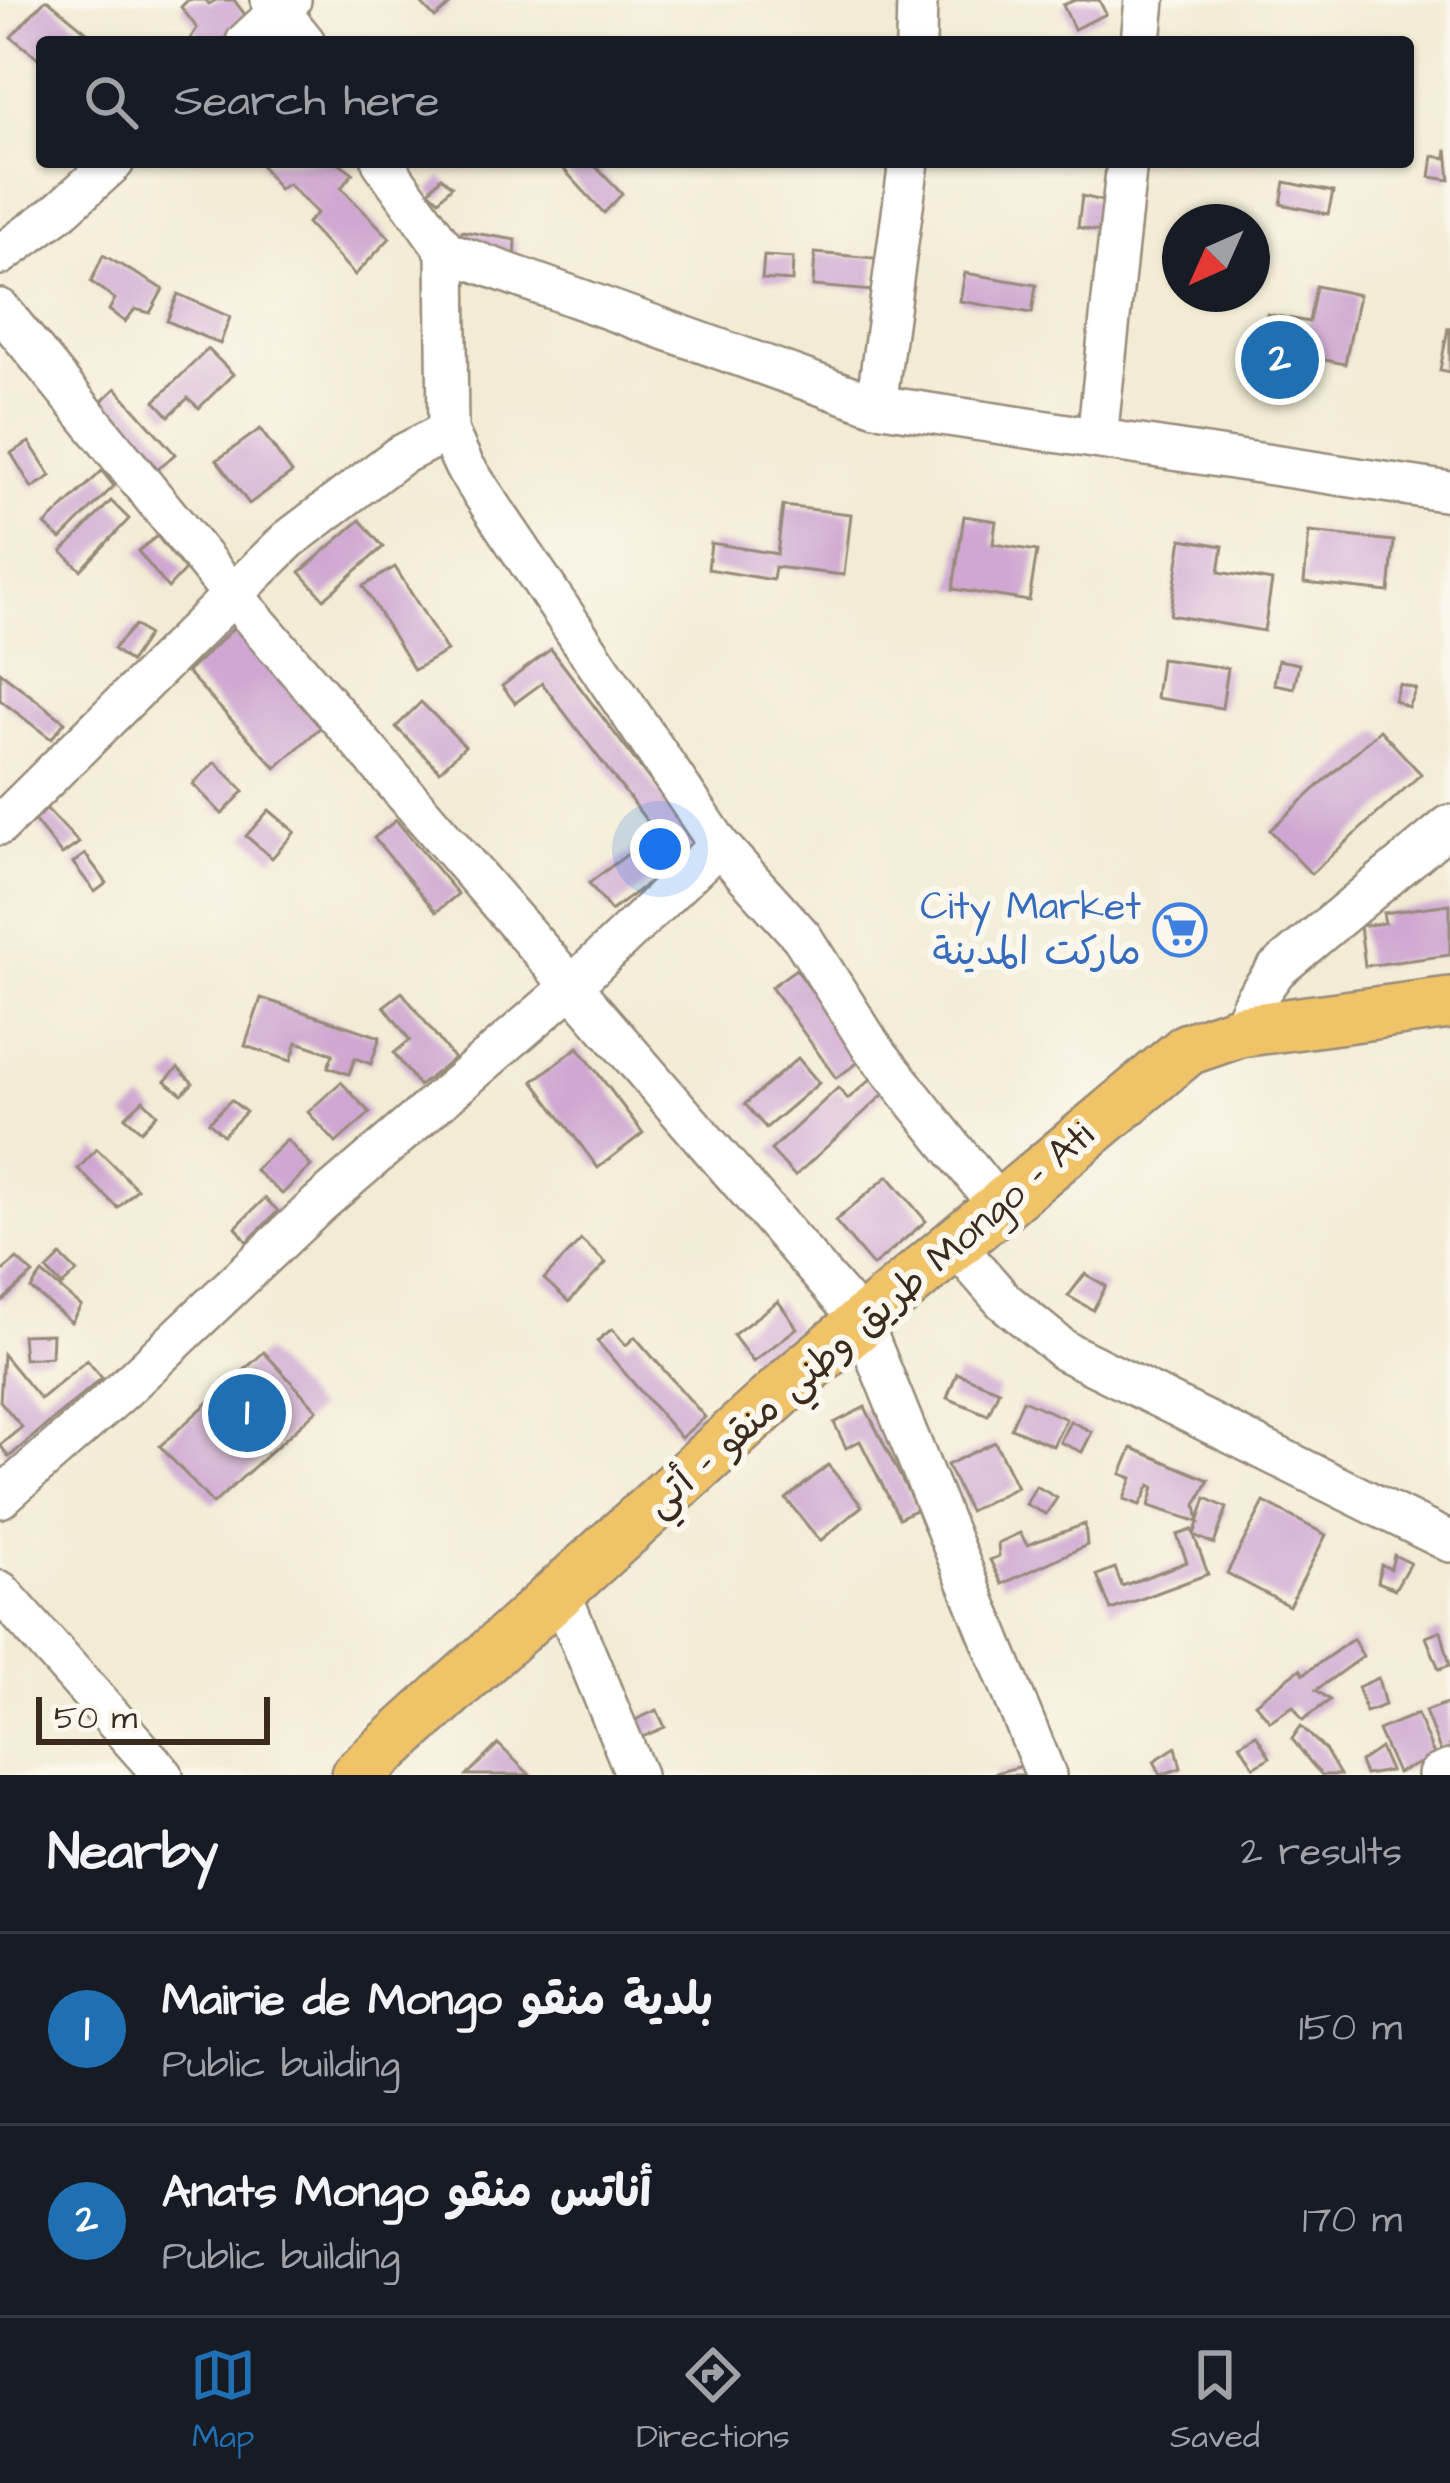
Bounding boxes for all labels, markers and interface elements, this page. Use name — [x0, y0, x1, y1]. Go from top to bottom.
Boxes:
search box — [36, 36, 1414, 168]
icon: search — [78, 69, 144, 135]
text: Search here — [174, 71, 440, 133]
north arrow — [1162, 204, 1270, 312]
pin: 2 — [1241, 315, 1319, 405]
your location — [630, 819, 690, 879]
place label: City Market ماركت المدينة — [920, 881, 1141, 980]
supermarket icon: City Market ماركت المدينة — [1152, 902, 1208, 958]
street label: طريق وطني منقو - أتي Mongo - Ati — [634, 1110, 1109, 1533]
pin: 1 — [208, 1368, 286, 1458]
scale bar — [36, 1691, 270, 1744]
text: 50 m — [54, 1695, 137, 1741]
text: Nearby — [48, 1818, 218, 1889]
text: 2 results — [1241, 1826, 1402, 1880]
text: Mairie de Mongo بلدية منقو — [162, 1970, 713, 2032]
text: 1 — [85, 2002, 90, 2056]
text: 150 m — [1299, 2002, 1402, 2056]
text: Public building — [162, 2039, 400, 2093]
text: Anats Mongo أناتس منقو — [162, 2162, 651, 2224]
text: 2 — [76, 2194, 98, 2248]
text: 170 m — [1302, 2194, 1402, 2248]
text: Public building — [162, 2231, 400, 2285]
tab: Map — [190, 2342, 256, 2460]
tab: Directions — [636, 2342, 790, 2460]
tab: Saved — [1170, 2342, 1260, 2460]

